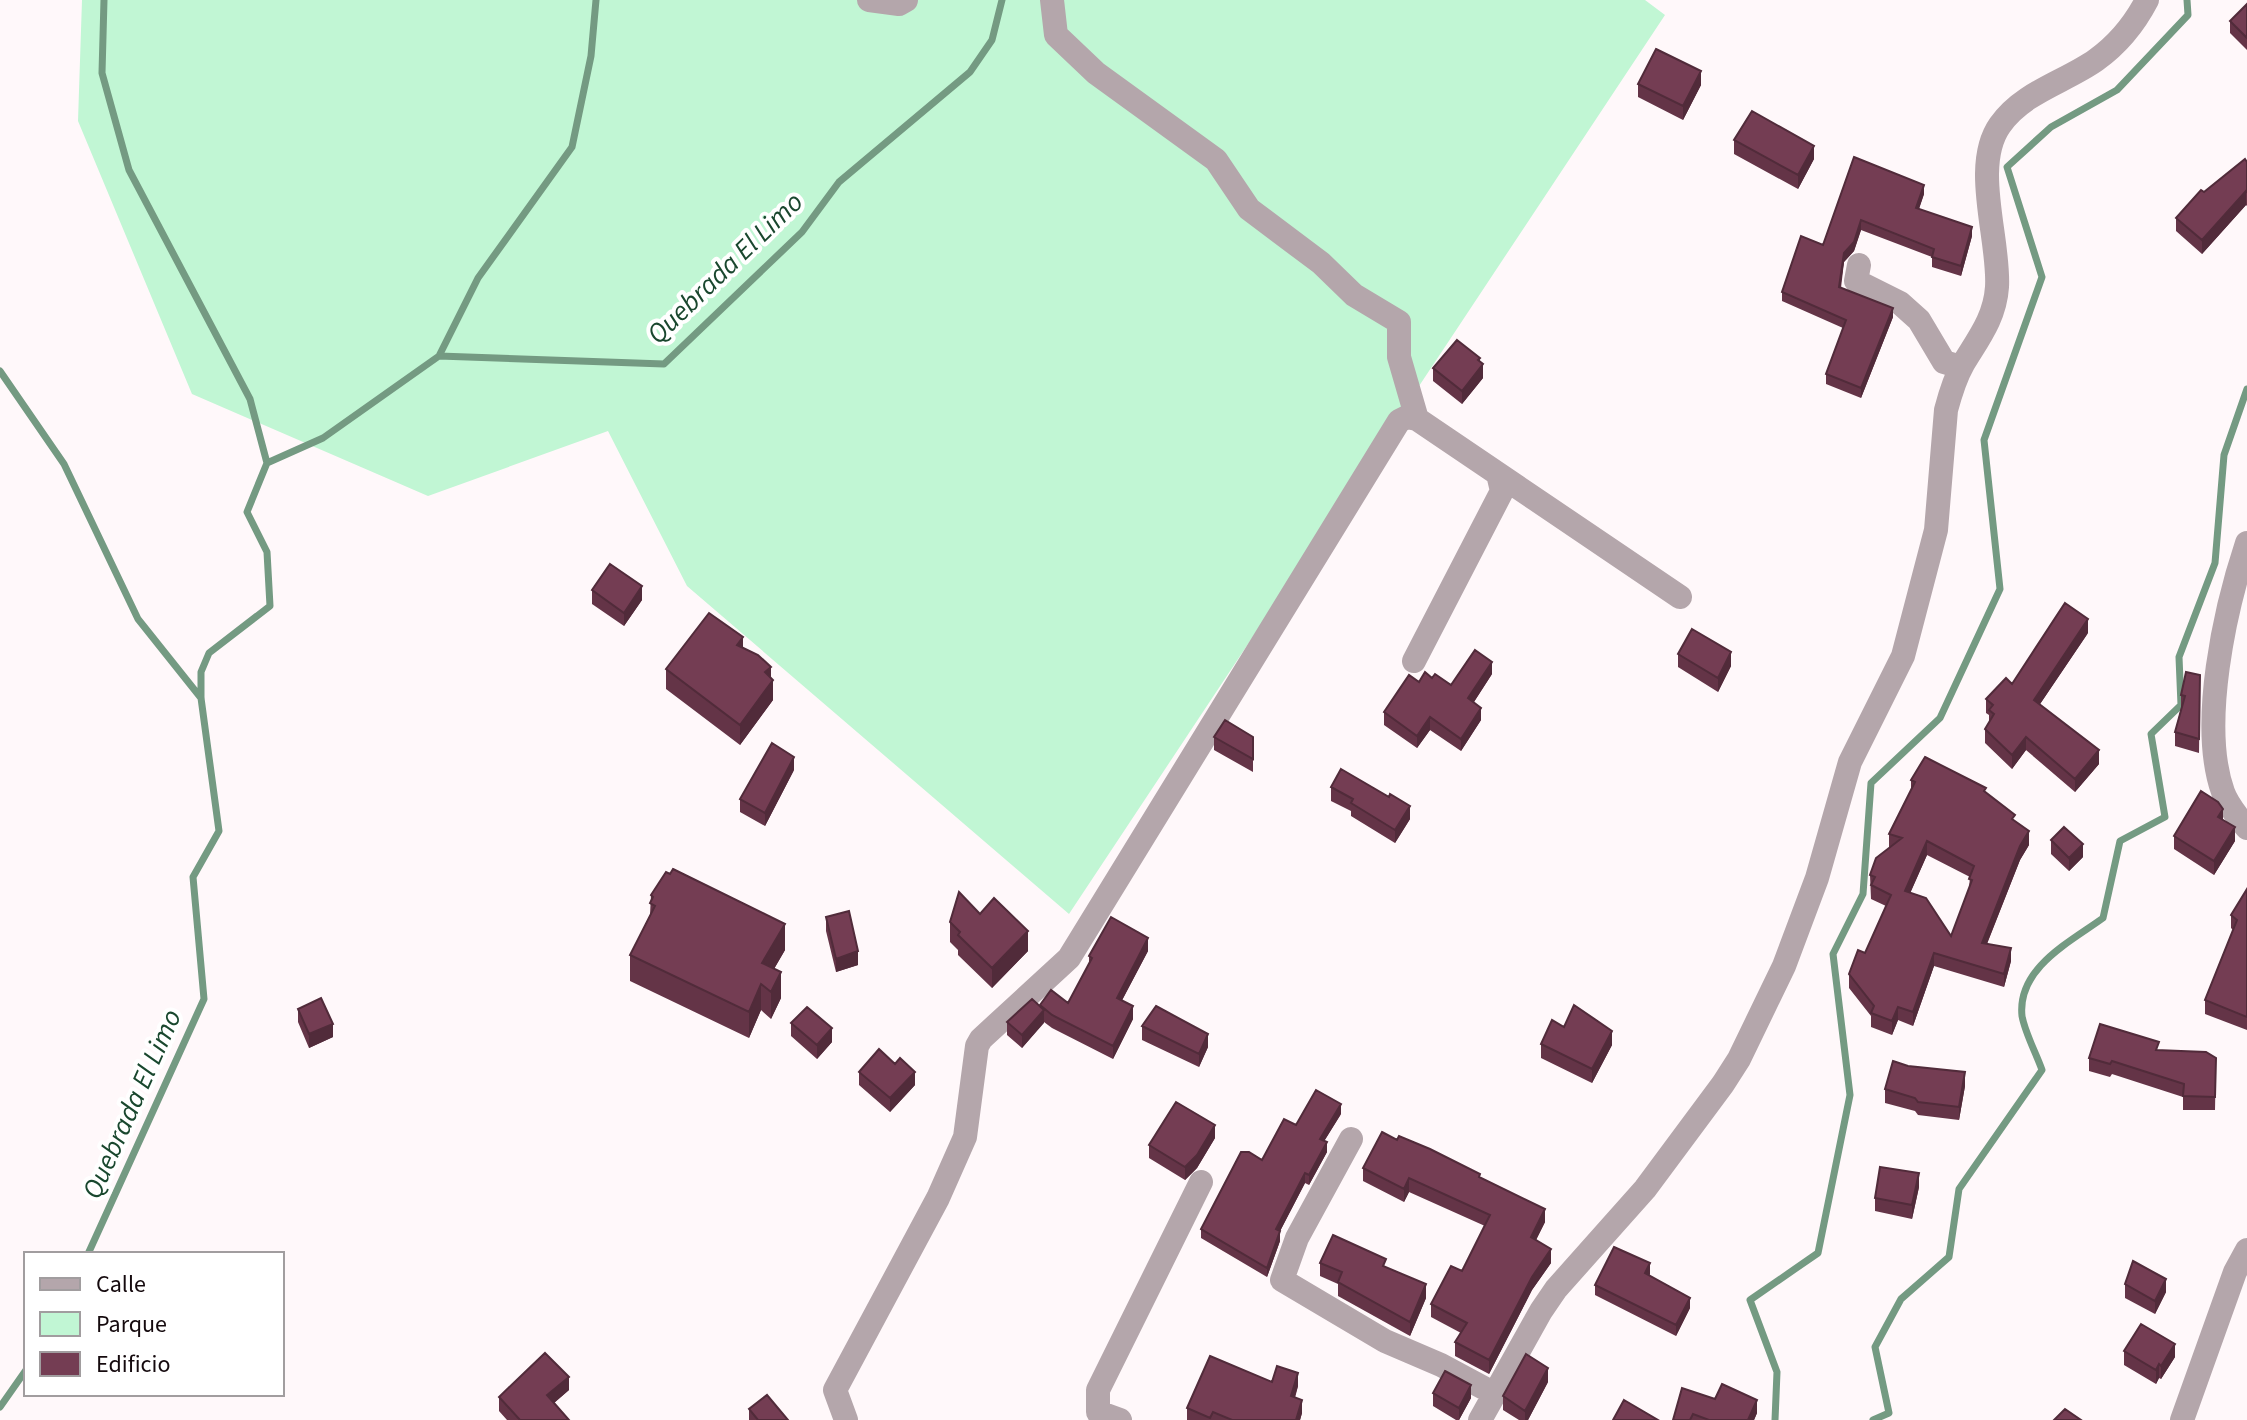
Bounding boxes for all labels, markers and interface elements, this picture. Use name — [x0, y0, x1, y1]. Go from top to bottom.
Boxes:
water label: Quebrada El Limo — [638, 183, 812, 353]
water label: Quebrada El Limo — [72, 1003, 192, 1205]
legend — [24, 1252, 284, 1396]
text: Calle — [96, 1267, 146, 1302]
text: Parque — [96, 1307, 167, 1342]
text: Edificio — [96, 1347, 170, 1382]

